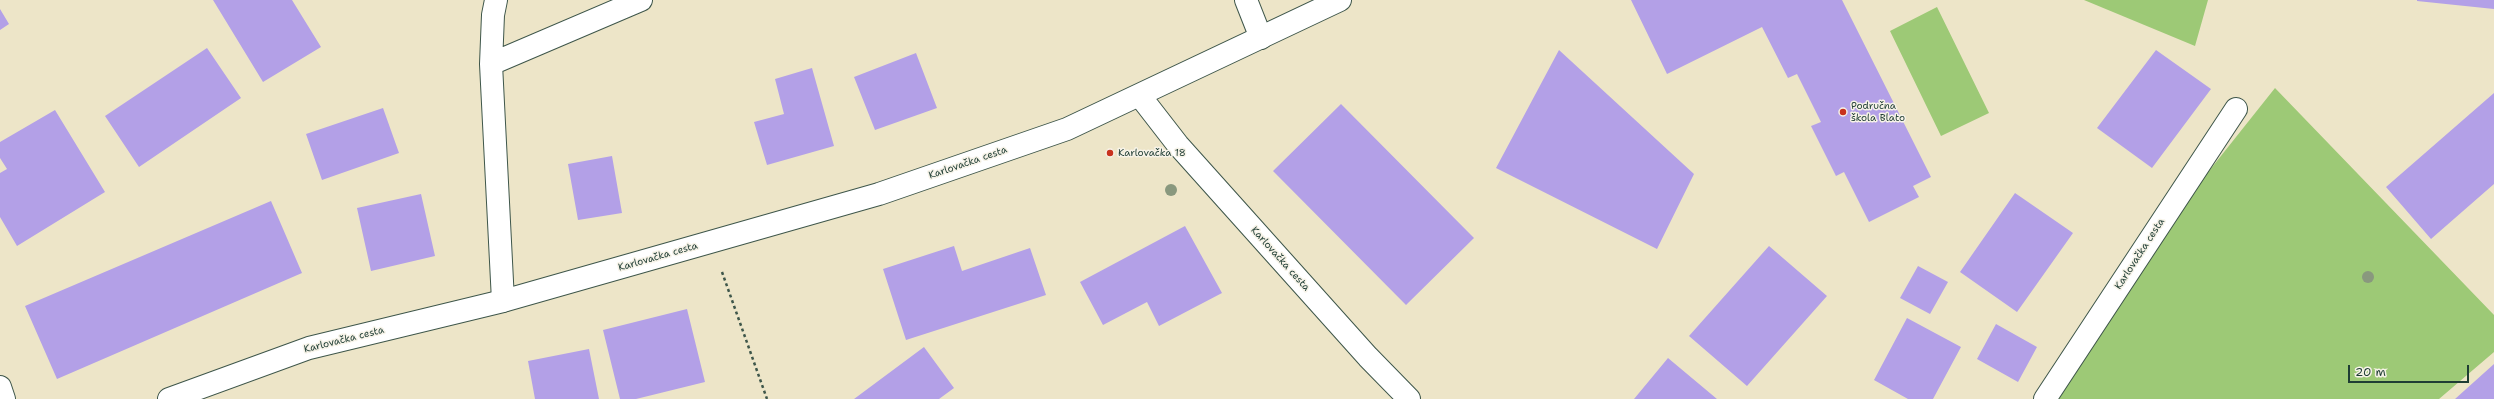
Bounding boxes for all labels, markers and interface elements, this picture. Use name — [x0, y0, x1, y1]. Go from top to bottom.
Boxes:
place label: Područna škola Blato — [1851, 100, 1905, 124]
marker: Područna škola Blato — [1838, 107, 1848, 117]
street label: Karlovačka cesta — [927, 144, 1009, 182]
place label: Karlovačka 18 — [1118, 147, 1186, 159]
marker: Karlovačka 18 — [1105, 148, 1115, 158]
street label: Karlovačka cesta — [2113, 216, 2167, 292]
street label: Karlovačka cesta — [1248, 224, 1312, 294]
street label: Karlovačka cesta — [617, 240, 699, 274]
street label: Karlovačka cesta — [303, 324, 385, 356]
scale bar — [2350, 357, 2471, 383]
text: 20 m — [2355, 364, 2386, 380]

